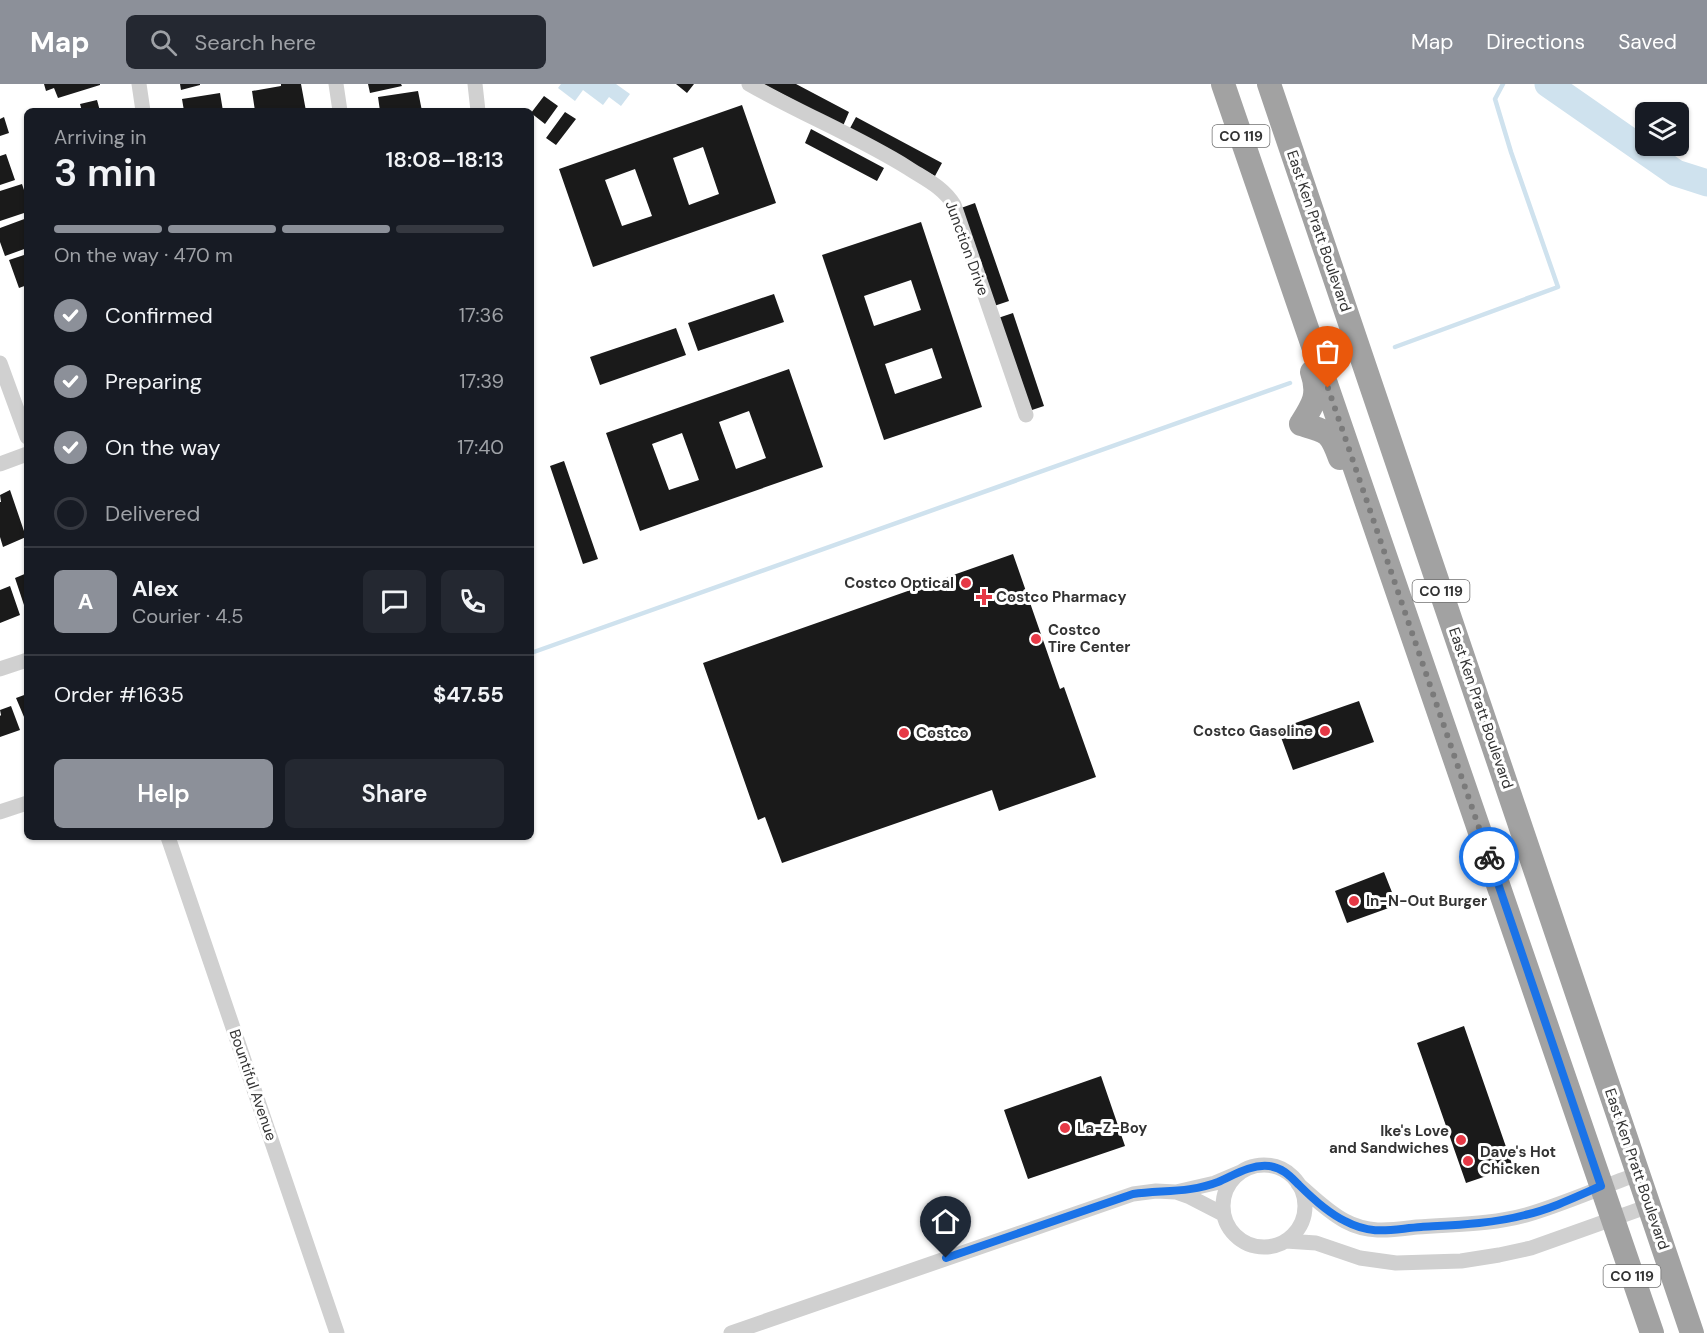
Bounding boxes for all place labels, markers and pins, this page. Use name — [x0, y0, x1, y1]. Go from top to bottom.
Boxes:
pin — [1302, 326, 1353, 388]
place label: Costco Optical — [844, 573, 954, 593]
marker: Costco Optical — [959, 576, 973, 590]
place label: Costco Pharmacy — [996, 587, 1127, 607]
marker: Costco Pharmacy — [977, 590, 991, 604]
place label: Costco Tire Center — [1048, 620, 1130, 657]
marker: Costco Tire Center — [1029, 632, 1043, 646]
place label: Costco Gasoline — [1193, 721, 1313, 741]
place label: Costco — [916, 723, 969, 743]
marker: Costco Gasoline — [1318, 724, 1332, 738]
marker: Costco — [897, 726, 911, 740]
place label: In-N-Out Burger — [1366, 891, 1487, 911]
marker: In-N-Out Burger — [1347, 894, 1361, 908]
place label: La-Z-Boy — [1077, 1118, 1147, 1138]
marker: La-Z-Boy — [1058, 1121, 1072, 1135]
place label: Ike's Love and Sandwiches — [1329, 1121, 1449, 1158]
marker: Ike's Love and Sandwiches — [1454, 1133, 1468, 1147]
place label: Dave's Hot Chicken — [1480, 1142, 1556, 1179]
marker: Dave's Hot Chicken — [1461, 1154, 1475, 1168]
pin — [920, 1196, 971, 1258]

